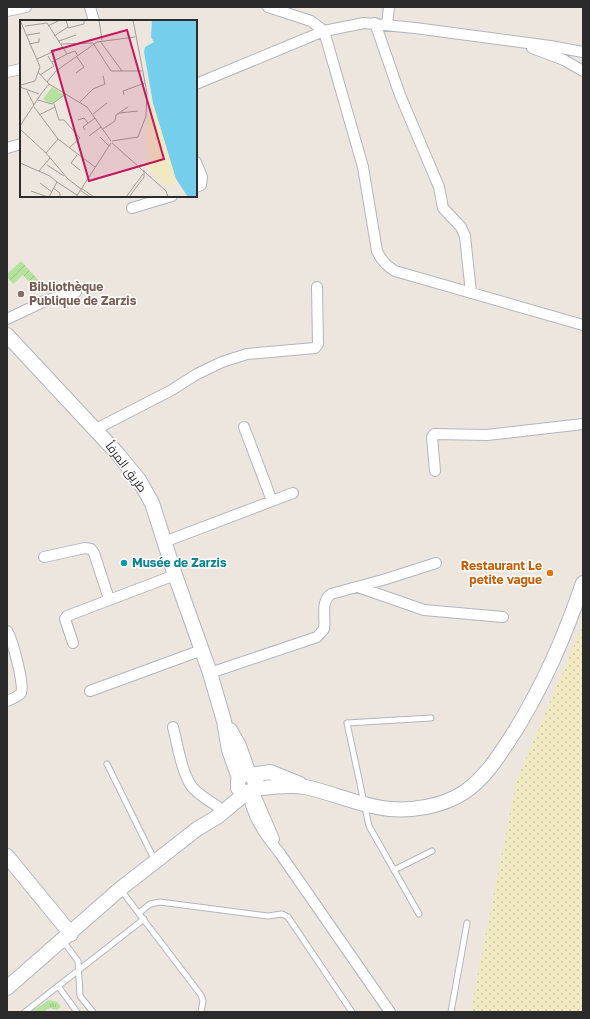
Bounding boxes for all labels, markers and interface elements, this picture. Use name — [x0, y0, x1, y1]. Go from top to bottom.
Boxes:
inset map — [20, 20, 197, 197]
place label: Bibliothèque Publique de Zarzis — [29, 279, 137, 308]
marker: Bibliothèque Publique de Zarzis — [16, 289, 26, 299]
street label: طريق المرفأ — [103, 438, 150, 495]
place label: Musée de Zarzis — [132, 555, 227, 570]
marker: Musée de Zarzis — [119, 558, 129, 568]
place label: Restaurant Le petite vague — [461, 558, 542, 587]
marker: Restaurant Le petite vague — [545, 568, 555, 578]

